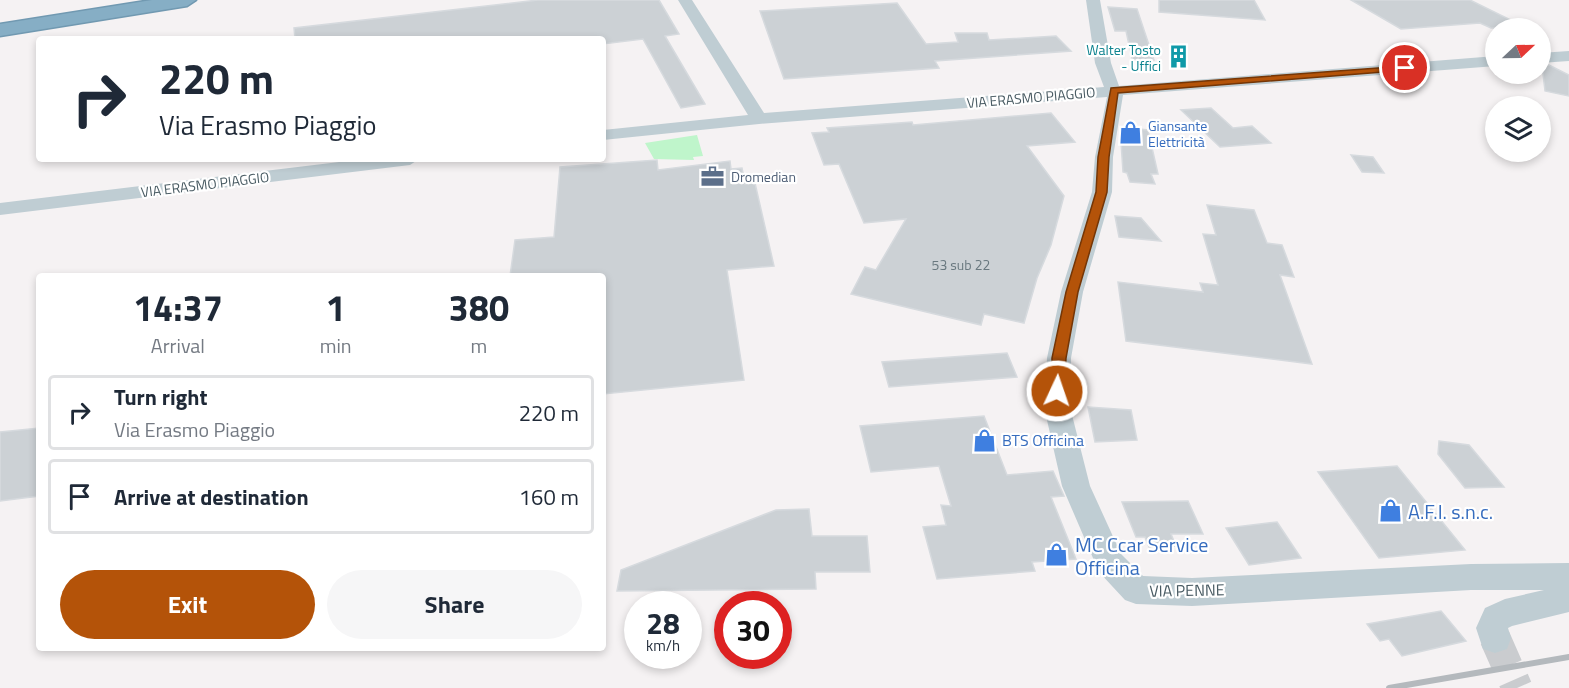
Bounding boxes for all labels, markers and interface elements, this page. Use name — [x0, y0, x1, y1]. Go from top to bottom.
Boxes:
north arrow — [1485, 18, 1551, 84]
map controls — [1485, 18, 1551, 162]
place label: Walter Tosto - Uffici — [1086, 39, 1161, 76]
pin — [1379, 42, 1430, 93]
building icon: Walter Tosto - Uffici — [1166, 44, 1192, 70]
text: 220 m — [159, 46, 274, 110]
icon: arrive — [1388, 51, 1421, 84]
icon: right — [60, 60, 138, 138]
street label: VIA ERASMO PIAGGIO — [966, 81, 1096, 113]
button: layers — [1485, 96, 1551, 162]
text: Via Erasmo Piaggio — [159, 104, 377, 145]
place label: Giansante Elettricità — [1148, 115, 1207, 152]
shop icon: Giansante Elettricità — [1117, 120, 1143, 146]
office icon: Dromedian — [700, 163, 726, 189]
street label: VIA ERASMO PIAGGIO — [140, 166, 270, 202]
place label: Dromedian — [731, 166, 796, 187]
house number: 53 sub 22 — [932, 254, 990, 275]
text: 14:37 — [133, 280, 223, 335]
text: 1 — [326, 280, 346, 335]
text: 380 — [449, 280, 509, 335]
text: Arrival — [151, 330, 205, 361]
text: min — [320, 330, 352, 361]
text: m — [470, 330, 487, 361]
position arrow — [1025, 359, 1089, 423]
text: Turn right — [114, 380, 208, 414]
icon: right — [63, 396, 96, 429]
text: 220 m — [519, 396, 579, 430]
text: Via Erasmo Piaggio — [114, 414, 275, 445]
shop icon: BTS Officina — [971, 427, 997, 453]
place label: BTS Officina — [1002, 428, 1084, 452]
icon: arrive — [63, 480, 96, 513]
text: Arrive at destination — [114, 480, 309, 514]
text: 160 m — [519, 480, 579, 514]
place label: A.F.I. s.n.c. — [1408, 496, 1493, 527]
shop icon: A.F.I. s.n.c. — [1377, 498, 1403, 524]
place label: MC Ccar Service Officina — [1075, 529, 1208, 583]
shop icon: MC Ccar Service Officina — [1044, 542, 1070, 568]
button: Exit — [60, 570, 315, 639]
button: Share — [327, 570, 582, 639]
street label: VIA PENNE — [1149, 577, 1225, 603]
speed limit sign: 30 — [714, 591, 792, 669]
text: 28 — [646, 600, 680, 646]
text: km/h — [646, 634, 680, 657]

